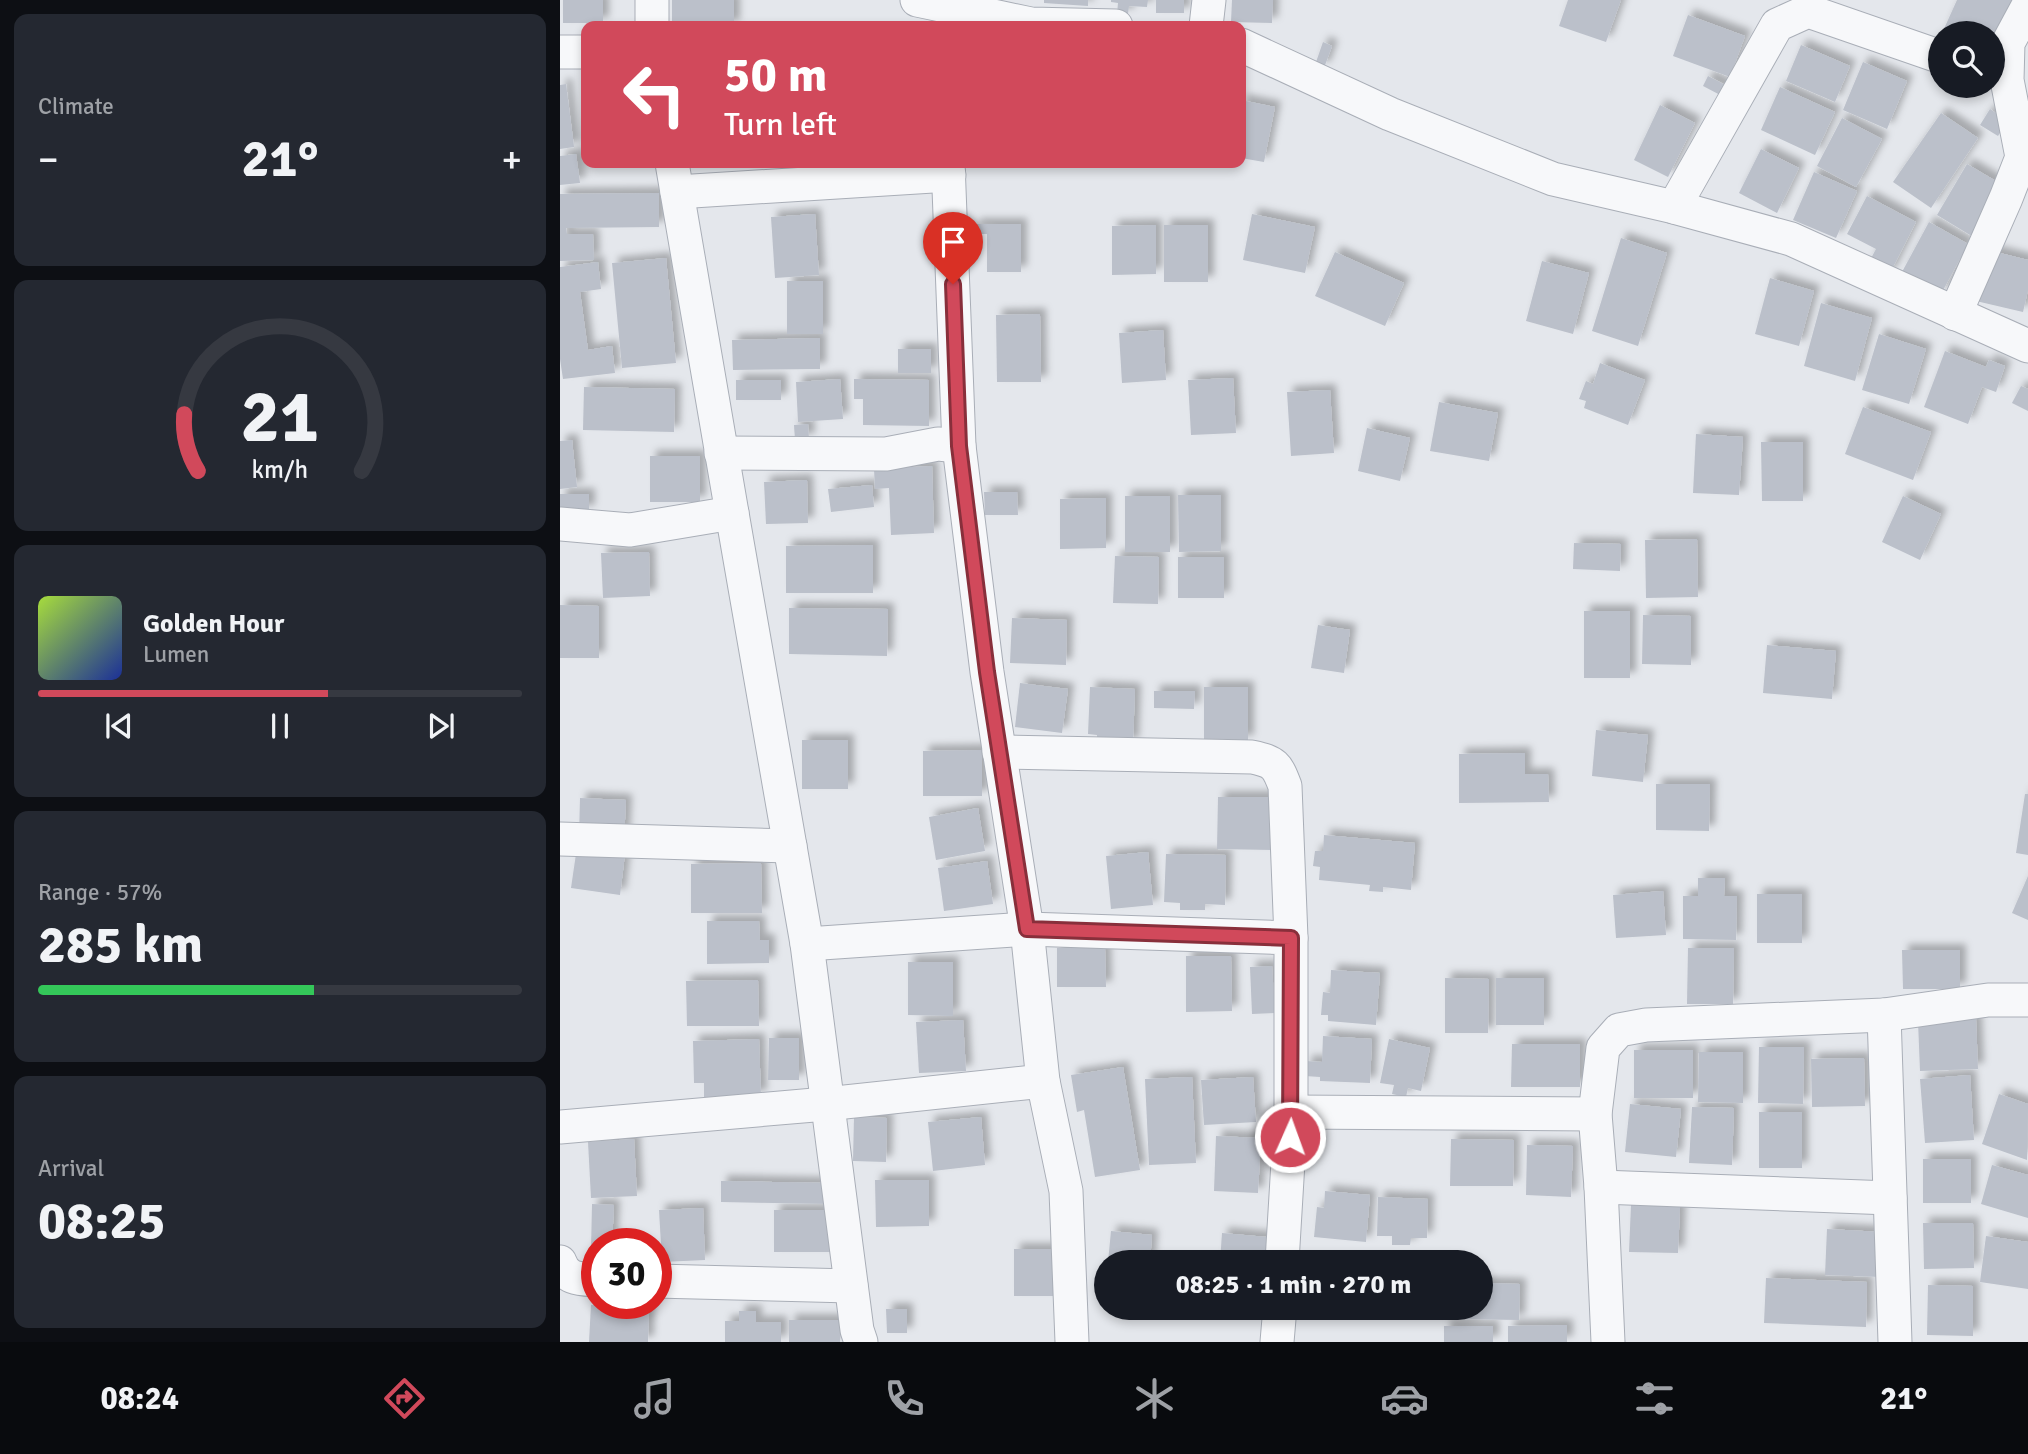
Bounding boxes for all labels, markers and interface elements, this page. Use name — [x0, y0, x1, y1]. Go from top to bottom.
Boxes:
map controls — [1928, 21, 2005, 98]
button: search — [1928, 21, 2005, 98]
text: 50 m — [724, 45, 827, 105]
icon: left — [609, 49, 700, 140]
text: Climate — [38, 92, 114, 121]
text: Turn left — [724, 105, 837, 144]
text: 21° — [242, 127, 318, 191]
text: − — [38, 136, 59, 183]
text: + — [501, 136, 522, 183]
pin — [923, 212, 983, 284]
icon: arrive — [934, 223, 972, 261]
text: 21 — [241, 374, 319, 463]
text: km/h — [252, 454, 308, 485]
text: Golden Hour — [143, 608, 284, 640]
text: Lumen — [143, 640, 209, 669]
icon: previous — [100, 707, 138, 745]
icon: pause — [261, 707, 299, 745]
icon: next — [422, 707, 460, 745]
text: Range · 57% — [38, 878, 162, 907]
text: 285 km — [38, 913, 203, 977]
position arrow — [1253, 1100, 1327, 1174]
text: Arrival — [38, 1154, 104, 1183]
text: 08:25 — [38, 1189, 166, 1253]
speed limit sign: 30 — [581, 1228, 672, 1319]
text: 08:25 · 1 min · 270 m — [1176, 1269, 1411, 1301]
icon: directions — [380, 1374, 429, 1423]
icon: music — [630, 1374, 679, 1423]
icon: phone — [880, 1374, 929, 1423]
icon: climate — [1130, 1374, 1179, 1423]
icon: car — [1380, 1374, 1429, 1423]
icon: filters — [1630, 1374, 1679, 1423]
text: 08:24 — [101, 1379, 179, 1418]
text: 21° — [1880, 1379, 1927, 1418]

